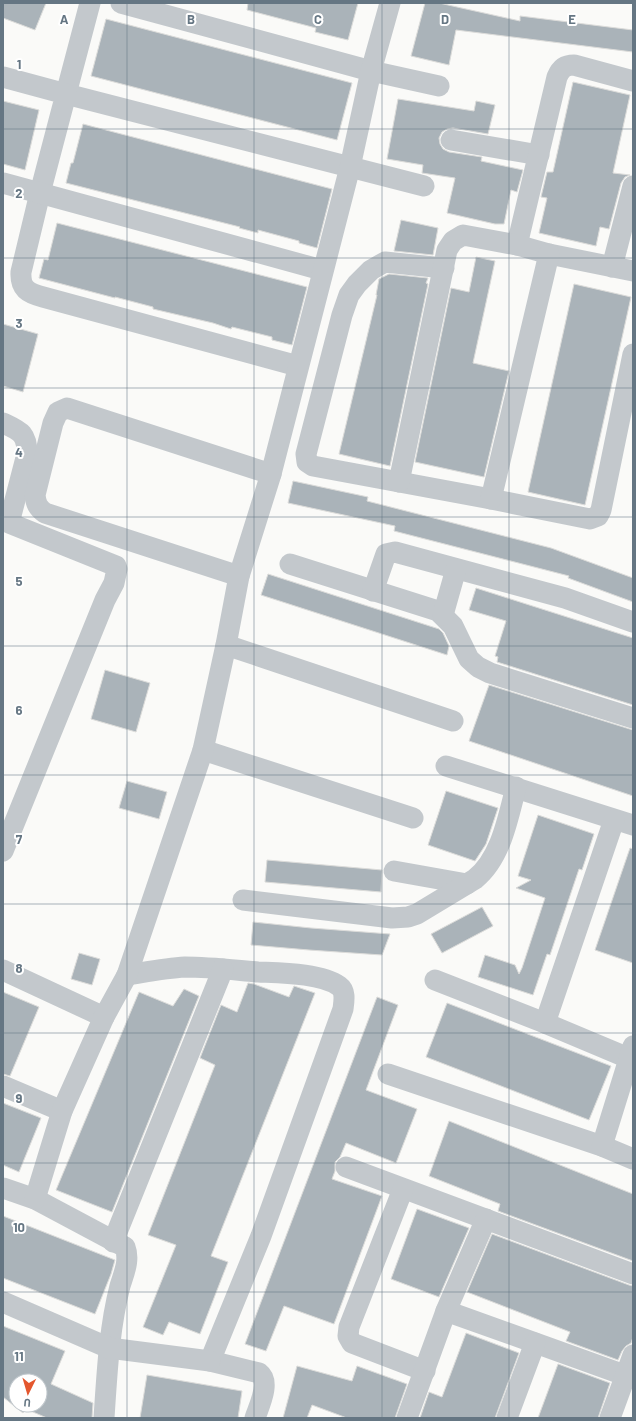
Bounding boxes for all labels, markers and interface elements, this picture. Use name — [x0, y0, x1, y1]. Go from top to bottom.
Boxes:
text: A — [60, 11, 69, 27]
text: B — [187, 11, 195, 27]
text: C — [314, 11, 322, 27]
text: D — [441, 11, 449, 27]
text: E — [568, 11, 576, 27]
text: 1 — [17, 56, 21, 72]
text: 2 — [15, 185, 23, 201]
text: 3 — [15, 315, 23, 331]
text: 4 — [15, 444, 23, 460]
text: 5 — [15, 573, 23, 589]
text: 6 — [16, 702, 23, 718]
text: 7 — [16, 831, 23, 847]
text: 8 — [15, 960, 23, 976]
text: 9 — [16, 1090, 23, 1106]
text: 10 — [13, 1219, 25, 1235]
text: 11 — [14, 1348, 24, 1364]
north arrow — [8, 1373, 48, 1413]
text: U — [23, 1397, 31, 1410]

